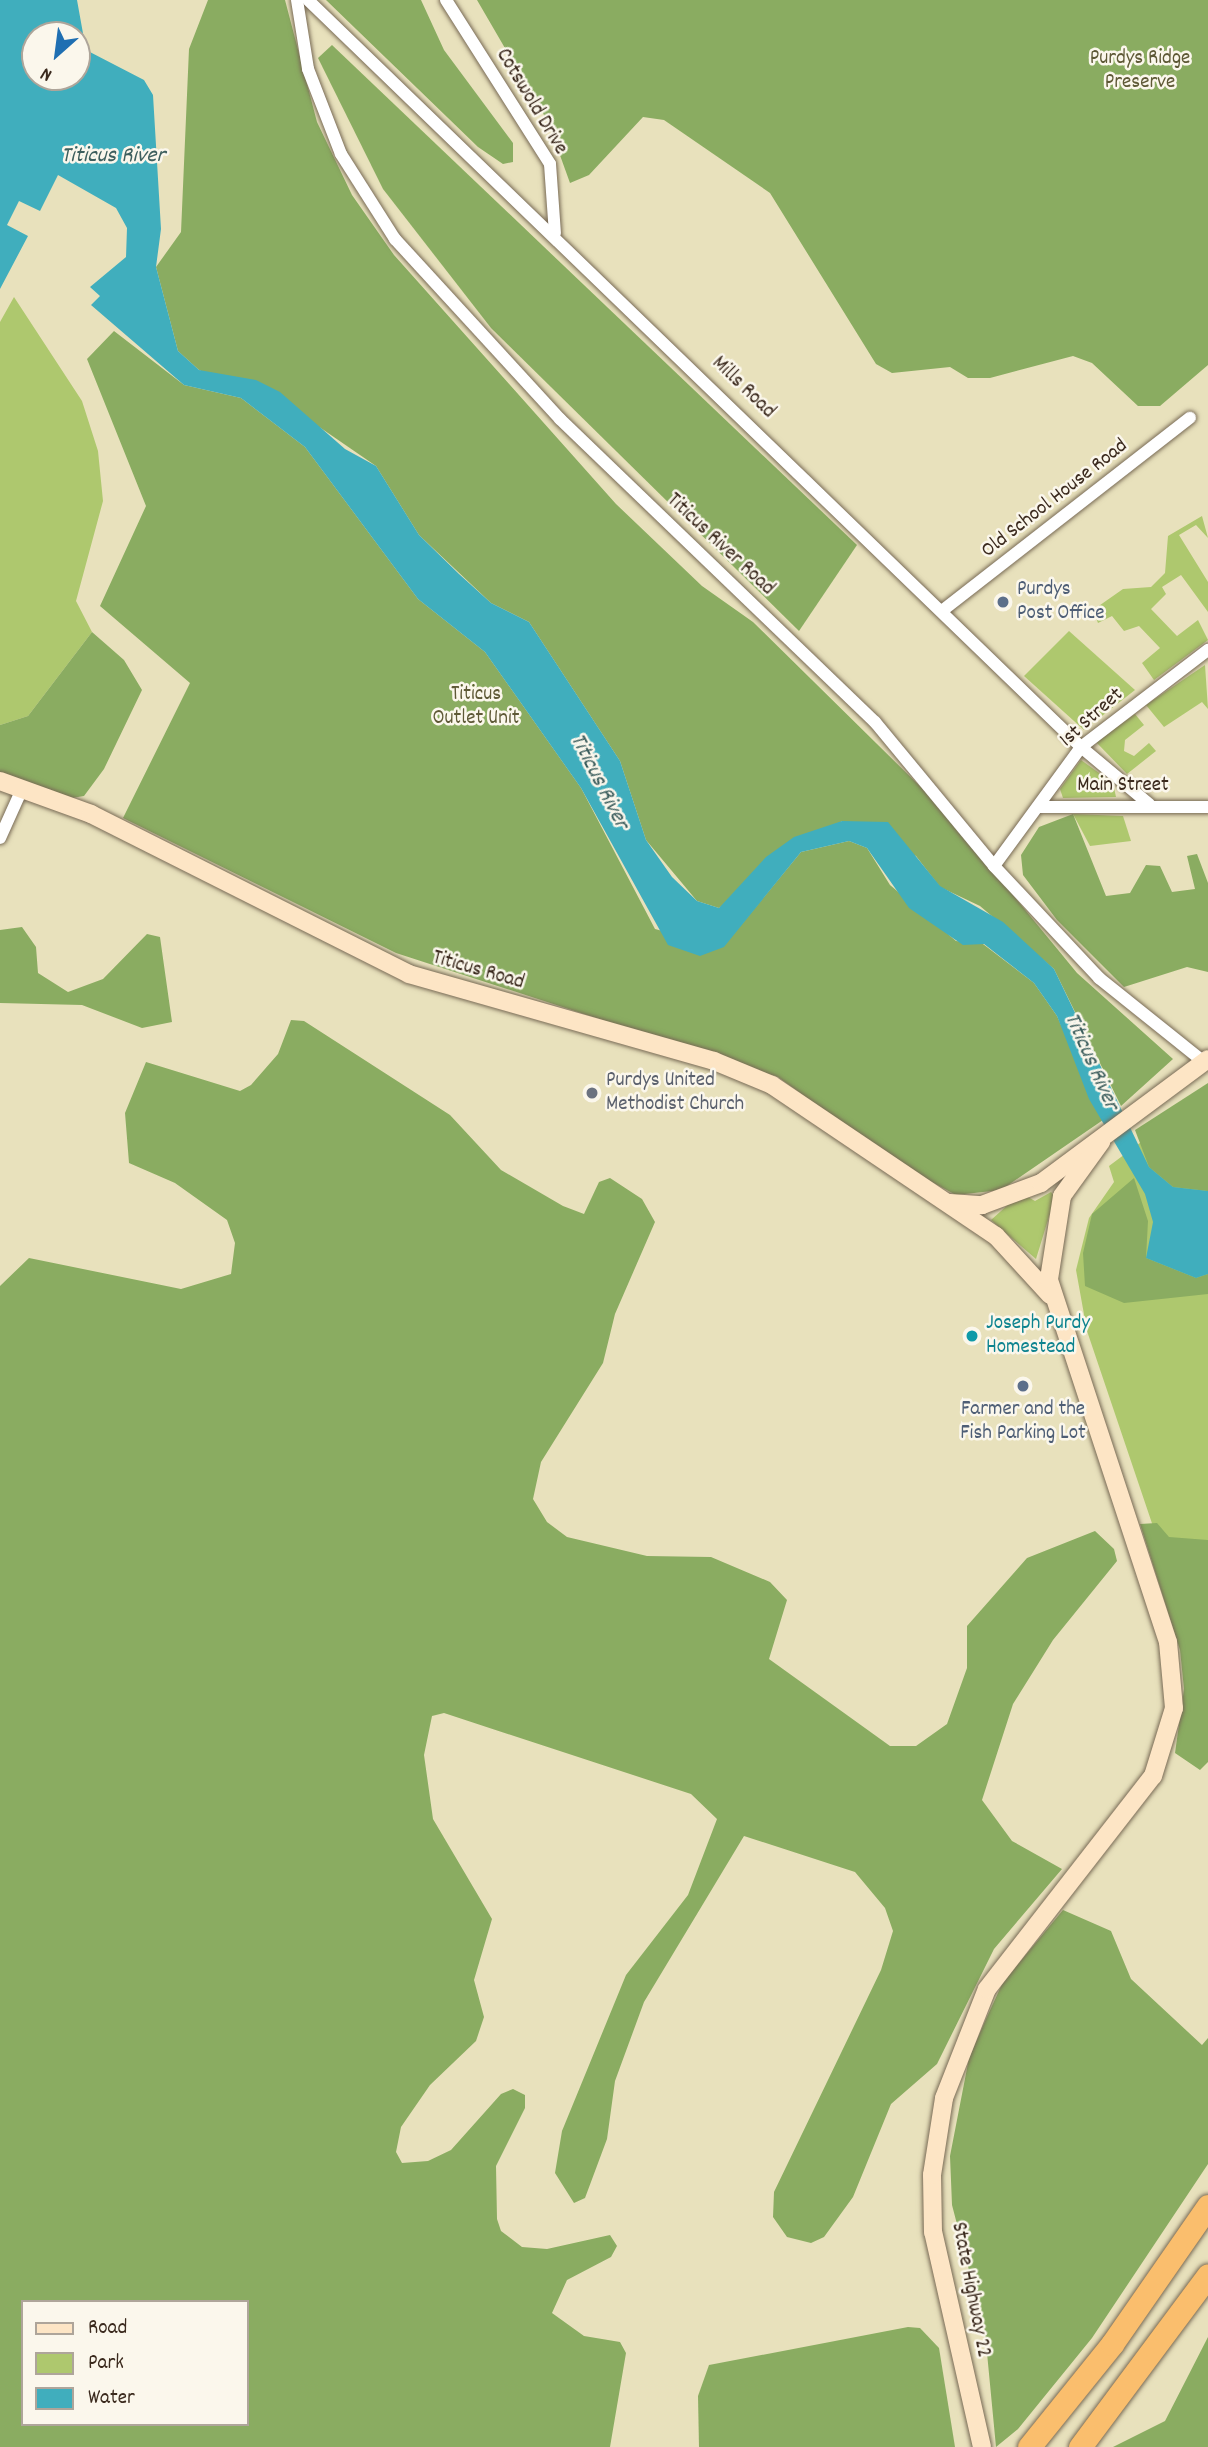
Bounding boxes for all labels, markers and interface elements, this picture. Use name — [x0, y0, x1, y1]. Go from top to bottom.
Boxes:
north arrow — [21, 21, 91, 91]
street label: Cotswold Drive — [489, 44, 573, 160]
park label: Purdys Ridge Preserve — [1090, 46, 1190, 96]
text: N — [36, 59, 57, 87]
water label: Titicus River — [61, 143, 165, 171]
street label: Mills Road — [706, 351, 780, 425]
street label: Old School House Road — [977, 434, 1133, 564]
street label: Titicus River Road — [661, 488, 779, 602]
place label: Purdys Post Office — [1017, 577, 1104, 627]
marker: Purdys Post Office — [995, 594, 1011, 610]
park label: Titicus Outlet Unit — [432, 682, 520, 732]
street label: 1st Street — [1055, 683, 1129, 753]
water label: Titicus River — [562, 729, 634, 835]
street label: Main Street — [1077, 773, 1169, 799]
street label: Titicus Road — [429, 946, 527, 996]
water label: Titicus River — [1056, 1009, 1124, 1115]
place label: Purdys United Methodist Church — [606, 1068, 744, 1118]
marker: Purdys United Methodist Church — [584, 1085, 600, 1101]
place label: Joseph Purdy Homestead — [986, 1311, 1090, 1361]
marker: Joseph Purdy Homestead — [964, 1328, 980, 1344]
marker: Farmer and the Fish Parking Lot — [1015, 1378, 1031, 1394]
place label: Farmer and the Fish Parking Lot — [960, 1397, 1086, 1447]
street label: State Highway 22 — [945, 2220, 995, 2360]
legend — [21, 2300, 248, 2426]
text: Road — [88, 2314, 127, 2344]
text: Park — [88, 2349, 124, 2379]
text: Water — [88, 2384, 135, 2414]

